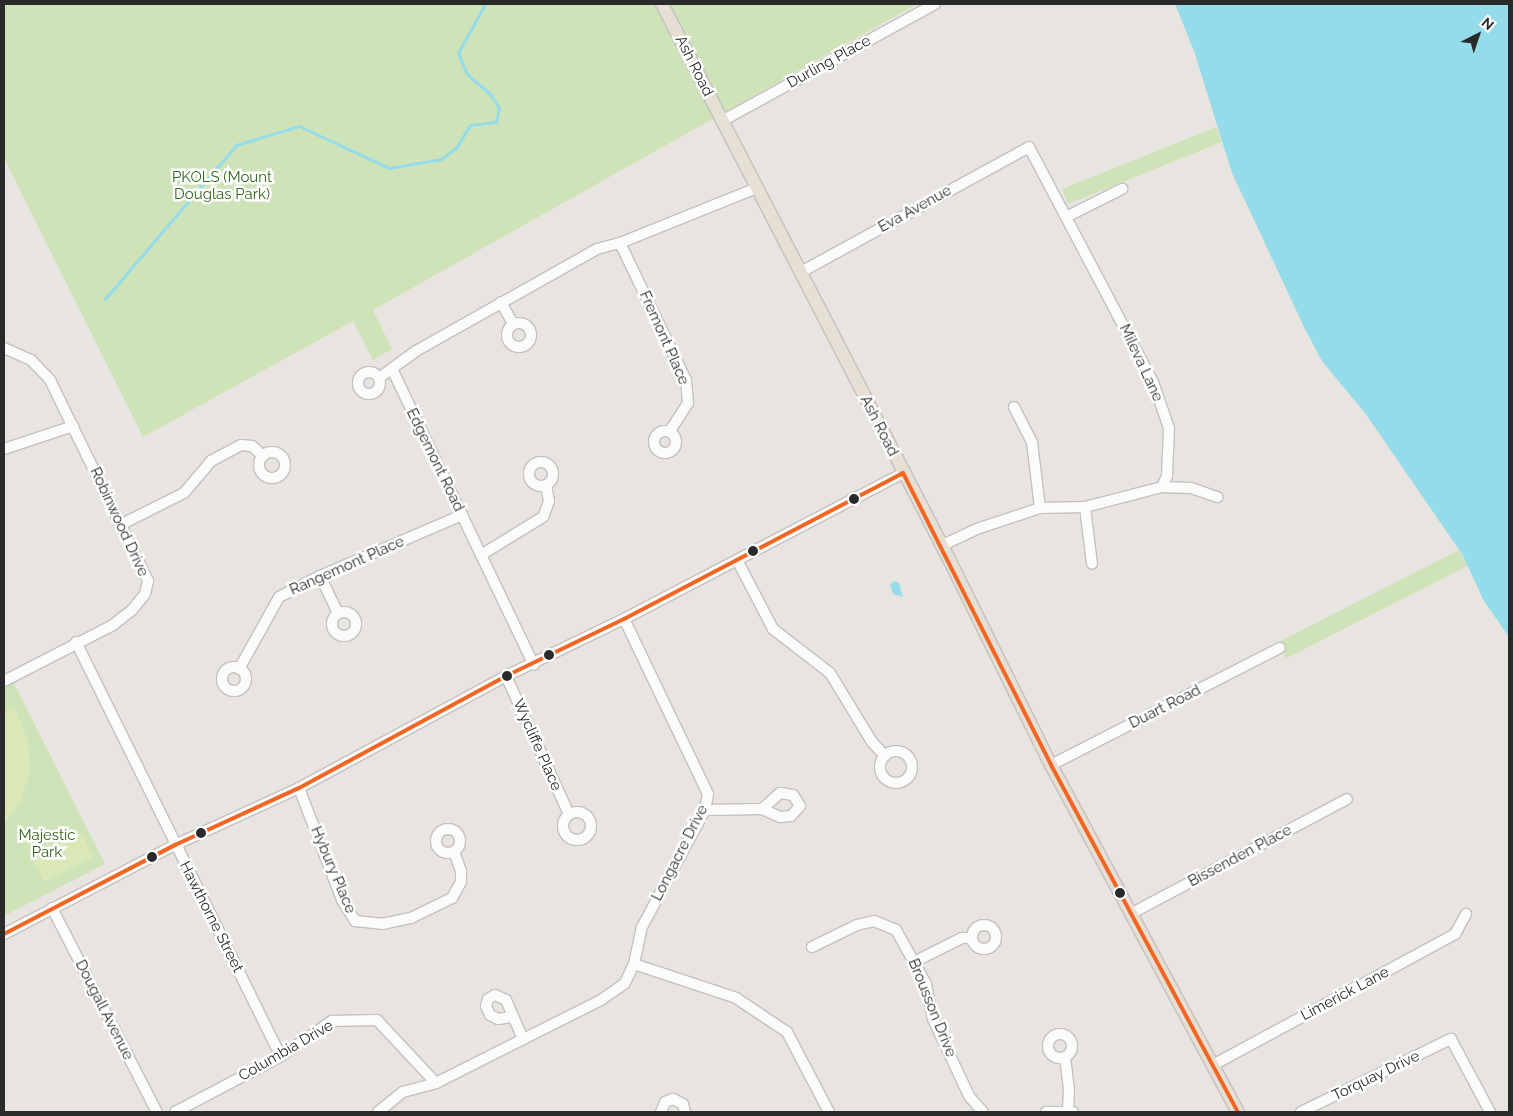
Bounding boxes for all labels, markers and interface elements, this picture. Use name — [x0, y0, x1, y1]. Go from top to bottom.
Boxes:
north arrow — [1453, 10, 1503, 60]
text: N — [1479, 14, 1497, 33]
street label: Durling Place — [784, 32, 874, 92]
street label: Ash Road — [671, 33, 717, 99]
park label: PKOLS (Mount Douglas Park) — [172, 168, 272, 203]
street label: Eva Avenue — [875, 181, 955, 237]
street label: Fremont Place — [635, 288, 693, 388]
street label: Mileva Lane — [1115, 321, 1167, 405]
street label: Ash Road — [856, 393, 902, 459]
street label: Edgemont Road — [402, 405, 468, 515]
street label: Robinwood Drive — [86, 465, 152, 579]
unlabelled marker — [849, 494, 859, 504]
street label: Rangemont Place — [287, 533, 407, 599]
unlabelled marker — [748, 546, 758, 556]
unlabelled marker — [544, 650, 554, 660]
unlabelled marker — [502, 671, 512, 681]
street label: Duart Road — [1126, 681, 1204, 733]
street label: Wycliffe Place — [509, 696, 565, 794]
street label: Longacre Drive — [648, 802, 712, 904]
street label: Bissenden Place — [1185, 821, 1295, 891]
street label: Hybury Place — [307, 824, 359, 916]
park label: Majestic Park — [18, 826, 76, 861]
unlabelled marker — [196, 828, 206, 838]
unlabelled marker — [147, 852, 157, 862]
street label: Hawthorne Street — [175, 859, 247, 975]
unlabelled marker — [1115, 888, 1125, 898]
street label: Brousson Drive — [904, 956, 960, 1060]
street label: Dougall Avenue — [71, 957, 137, 1063]
street label: Limerick Lane — [1298, 963, 1392, 1025]
street label: Columbia Drive — [235, 1017, 337, 1085]
street label: Torquay Drive — [1329, 1047, 1423, 1105]

